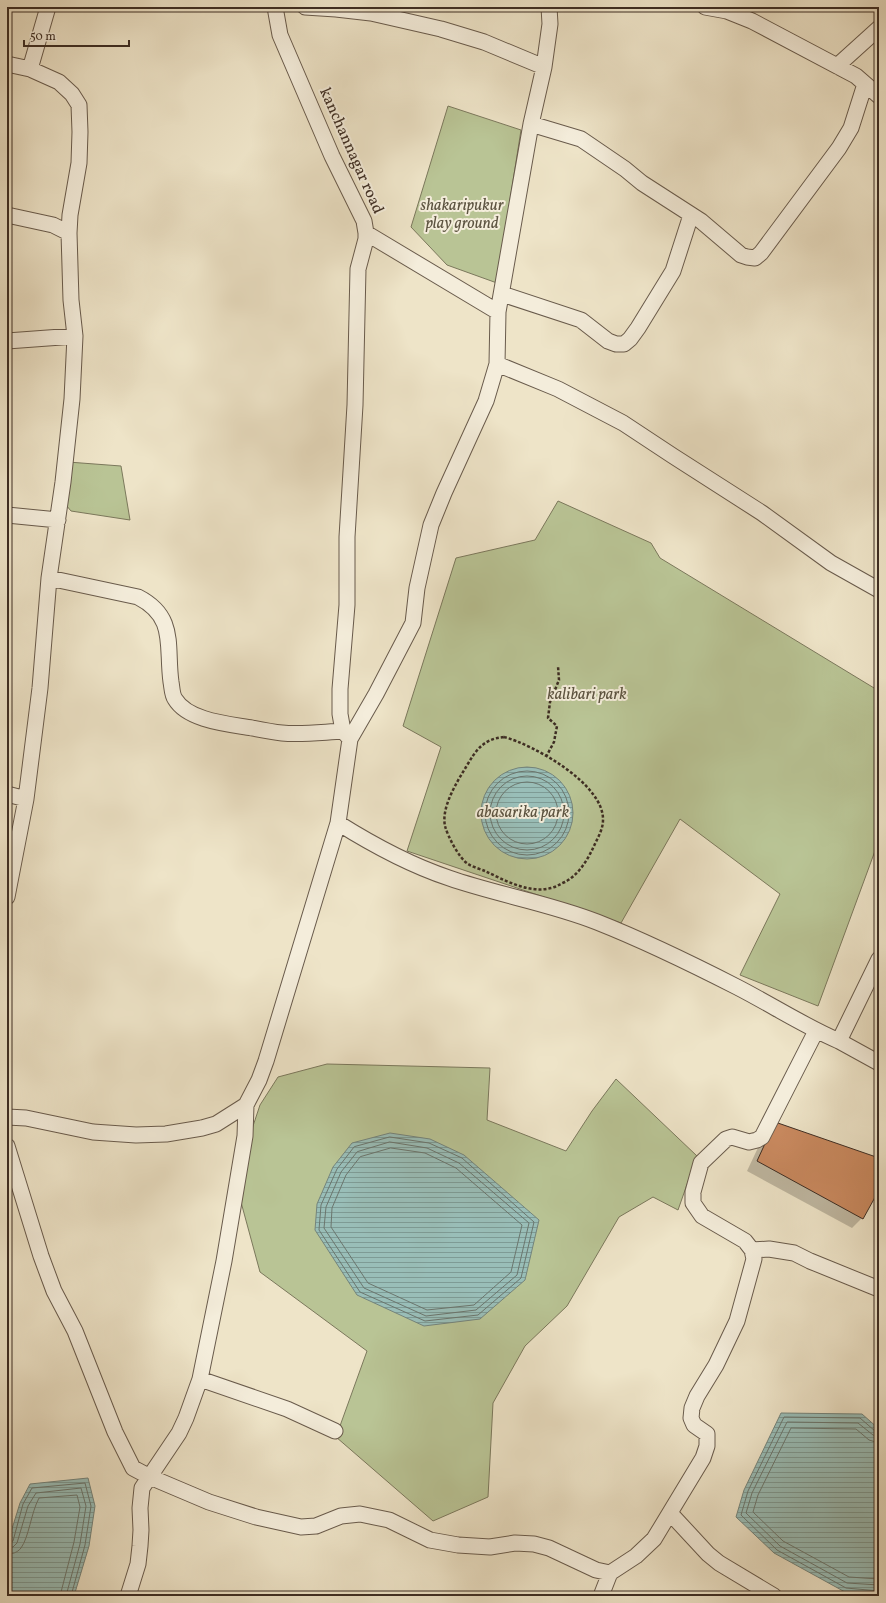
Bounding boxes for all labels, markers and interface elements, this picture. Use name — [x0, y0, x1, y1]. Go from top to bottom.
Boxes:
scale bar — [24, 22, 129, 48]
text: 50 m — [30, 29, 56, 45]
street label: kanchannagar road — [313, 84, 389, 218]
park label: shakaripukur play ground — [420, 195, 505, 235]
park label: kalibari park — [547, 684, 627, 706]
park label: abasarika park — [477, 802, 570, 824]

